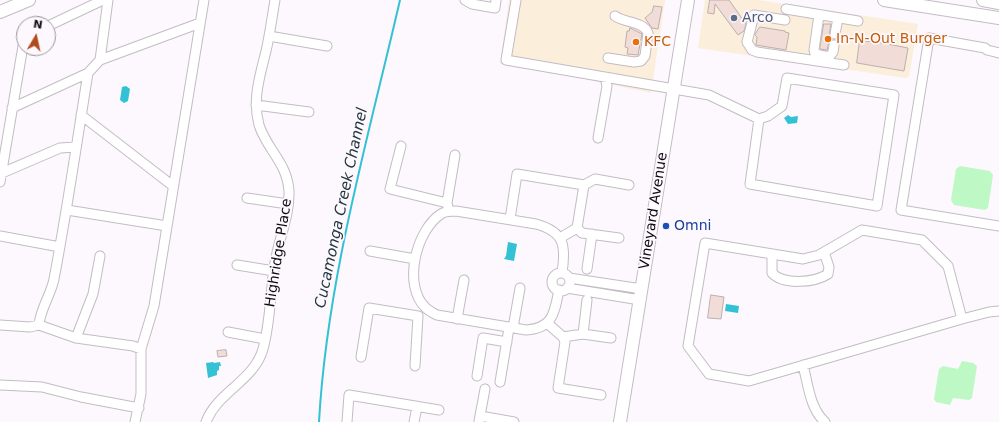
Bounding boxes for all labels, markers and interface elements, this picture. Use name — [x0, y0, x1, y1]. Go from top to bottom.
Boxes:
place label: Arco — [742, 10, 773, 26]
marker: Arco — [729, 13, 739, 23]
north arrow — [16, 16, 56, 56]
text: N — [32, 18, 43, 32]
place label: In-N-Out Burger — [836, 31, 947, 47]
place label: KFC — [644, 34, 671, 50]
marker: In-N-Out Burger — [823, 34, 833, 44]
marker: KFC — [631, 37, 641, 47]
water label: Cucamonga Creek Channel — [312, 106, 372, 310]
street label: Vineyard Avenue — [636, 151, 672, 271]
street label: Highridge Place — [262, 197, 296, 309]
place label: Omni — [674, 218, 711, 234]
marker: Omni — [661, 221, 671, 231]

